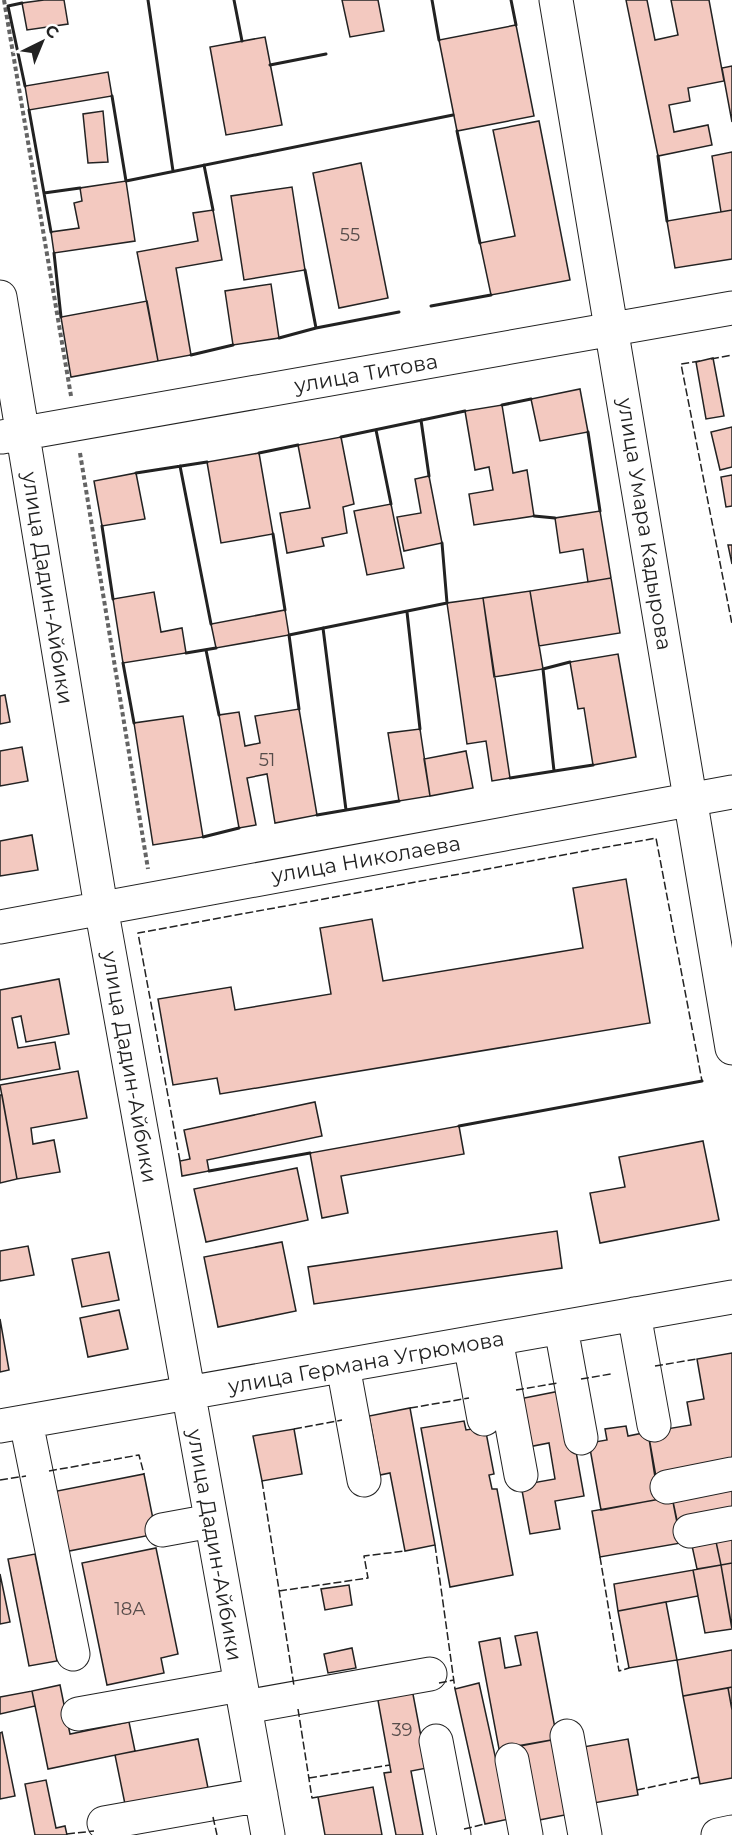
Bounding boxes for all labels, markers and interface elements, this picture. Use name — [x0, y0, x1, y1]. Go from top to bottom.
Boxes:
north arrow — [12, 12, 72, 72]
text: С — [41, 20, 63, 43]
house number: 55 — [340, 224, 360, 246]
street label: улица Титова — [291, 348, 440, 398]
street label: улица Умара Кадырова — [613, 395, 677, 652]
street label: улица Дадин-Айбики — [17, 469, 79, 706]
house number: 51 — [259, 749, 275, 771]
street label: улица Николаева — [269, 830, 462, 888]
street label: улица Дадин-Айбики — [97, 948, 163, 1185]
street label: улица Германа Угрюмова — [225, 1325, 506, 1399]
street label: улица Дадин-Айбики — [182, 1426, 248, 1663]
house number: 18А — [114, 1598, 146, 1620]
house number: 39 — [391, 1719, 413, 1741]

